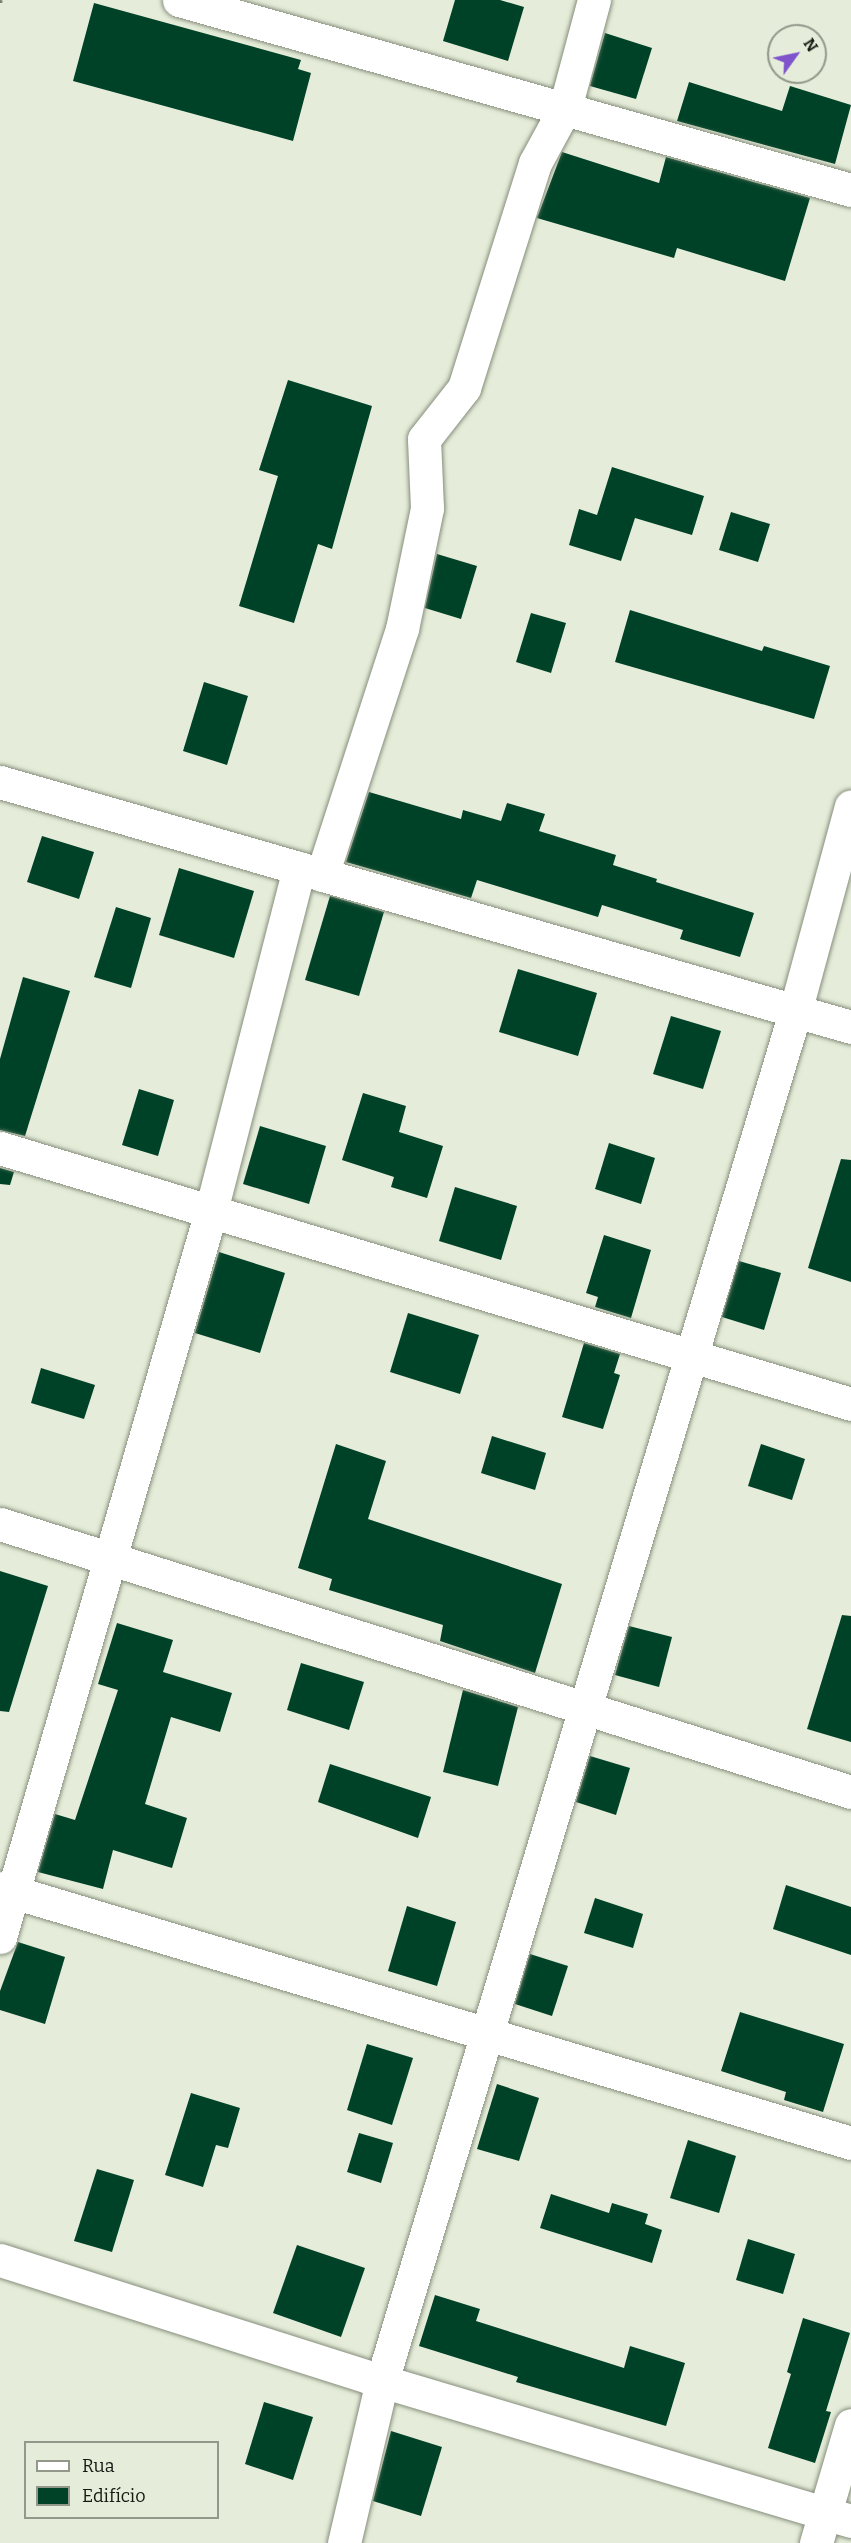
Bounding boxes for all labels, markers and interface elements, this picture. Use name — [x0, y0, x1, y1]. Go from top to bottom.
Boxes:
north arrow — [767, 24, 827, 84]
text: N — [800, 35, 822, 55]
legend — [24, 2441, 219, 2519]
text: Rua — [82, 2455, 115, 2477]
text: Edifício — [82, 2485, 146, 2507]

